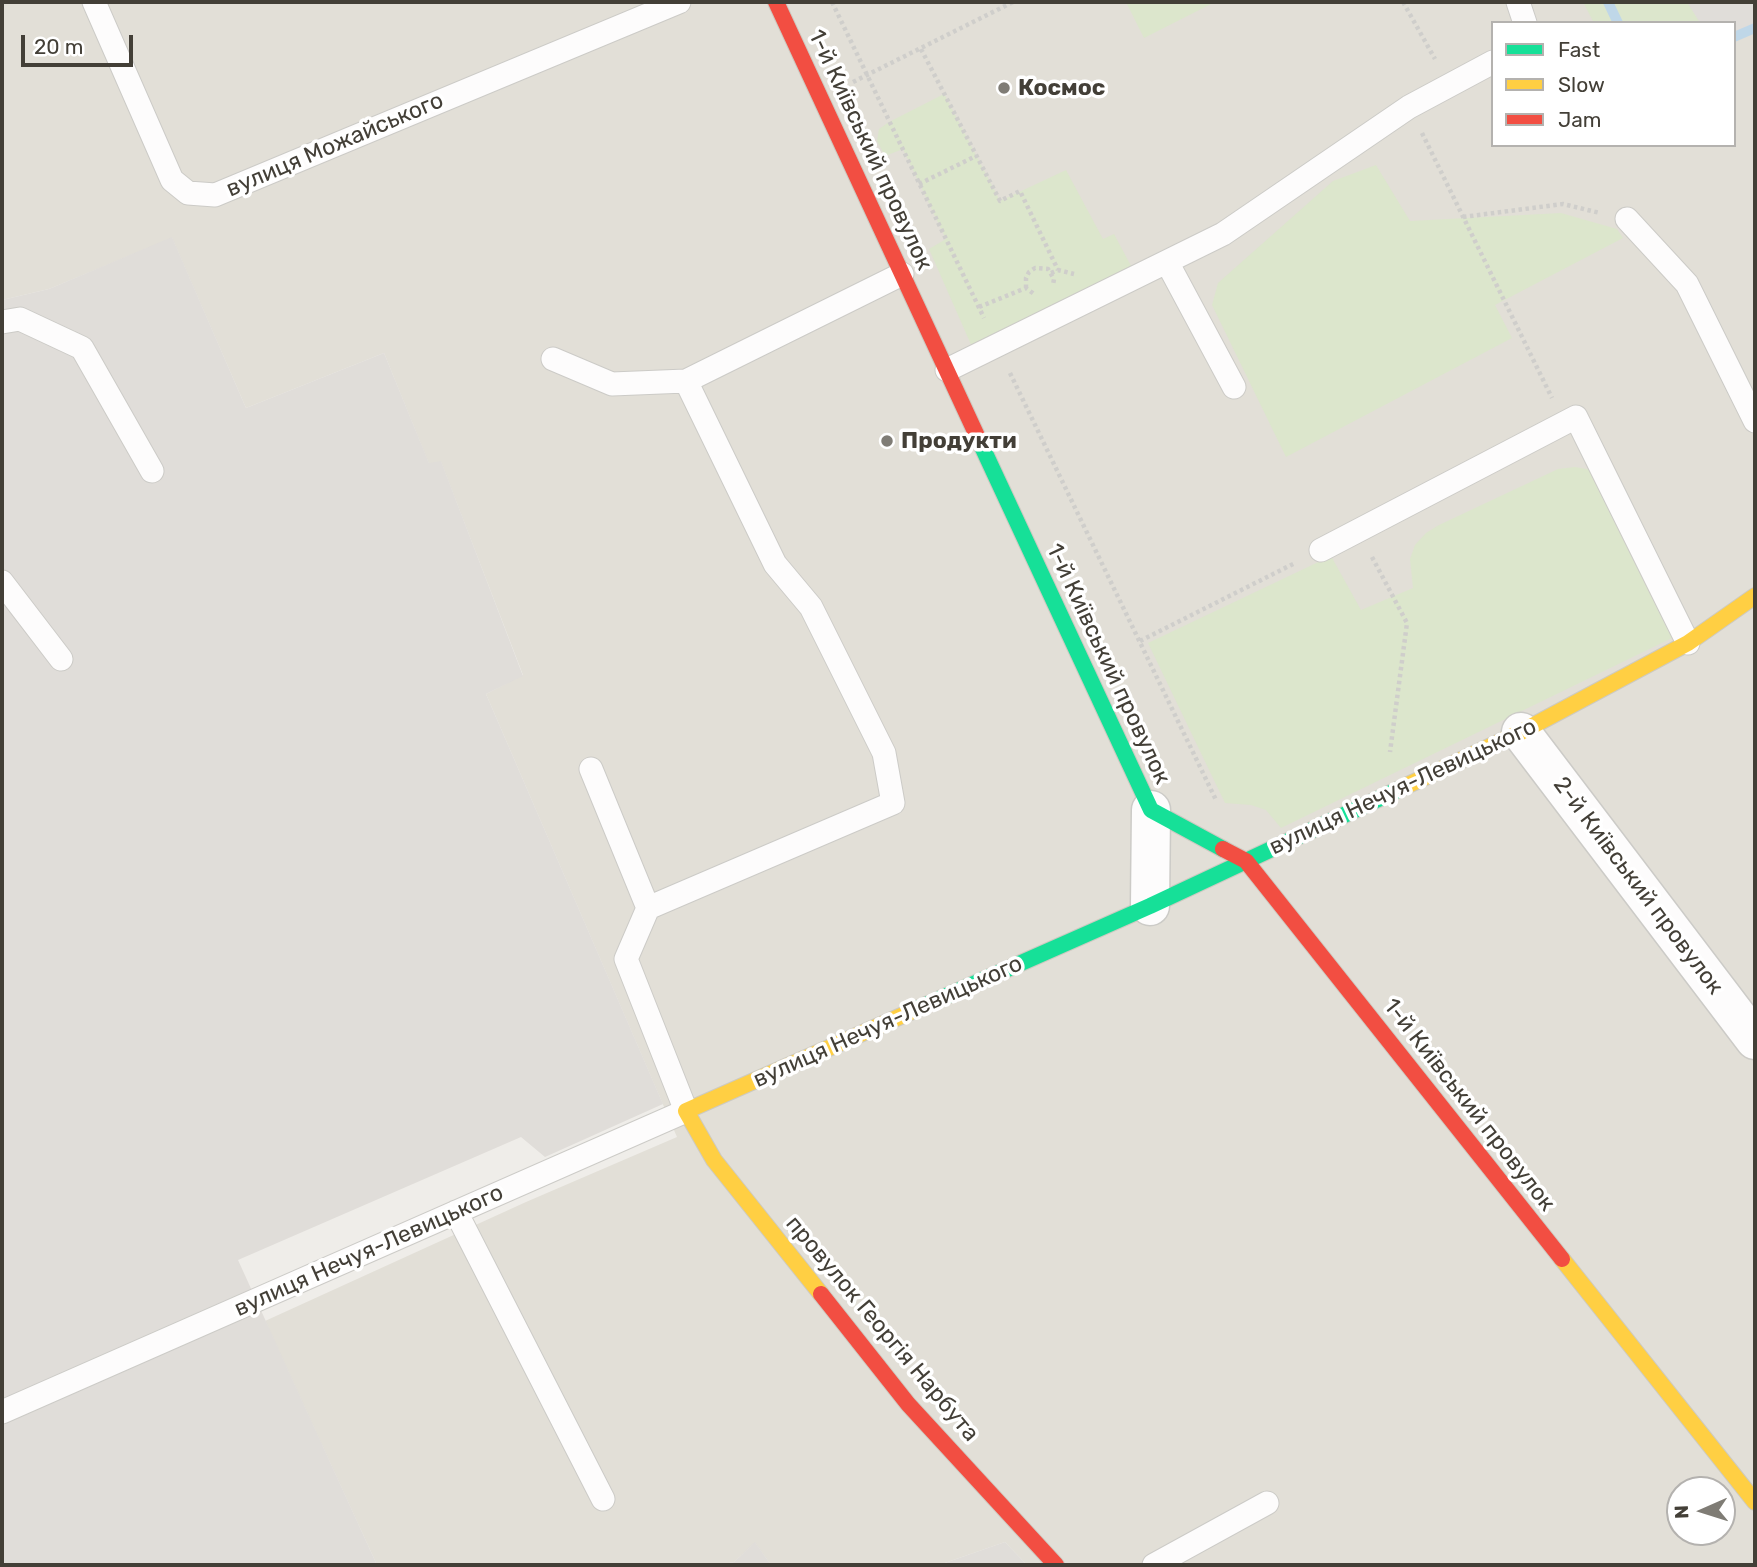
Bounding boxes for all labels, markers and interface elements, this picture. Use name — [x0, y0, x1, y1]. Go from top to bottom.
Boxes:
scale bar — [24, 21, 136, 65]
legend — [1491, 21, 1736, 147]
street label: 1-й Київський провулок — [802, 25, 938, 275]
text: 20 m — [34, 34, 83, 59]
text: Fast — [1558, 37, 1600, 62]
text: Slow — [1558, 72, 1605, 97]
place label: Космос — [1018, 74, 1105, 102]
marker: Космос — [996, 80, 1012, 96]
street label: вулиця Можайського — [222, 87, 448, 203]
text: Jam — [1558, 107, 1602, 132]
place label: Продукти — [901, 427, 1017, 455]
marker: Продукти — [879, 433, 895, 449]
street label: 1-й Київський провулок — [1040, 539, 1176, 789]
street label: вулиця Нечуя-Левицького — [1265, 713, 1541, 861]
street label: 2-й Київський провулок — [1547, 772, 1729, 1000]
street label: вулиця Нечуя-Левицького — [749, 950, 1027, 1094]
street label: 1-й Київський провулок — [1377, 993, 1561, 1217]
street label: вулиця Нечуя-Левицького — [230, 1179, 508, 1323]
street label: провулок Георгія Нарбута — [780, 1211, 984, 1447]
north arrow — [1666, 1476, 1736, 1546]
text: N — [1670, 1505, 1693, 1519]

